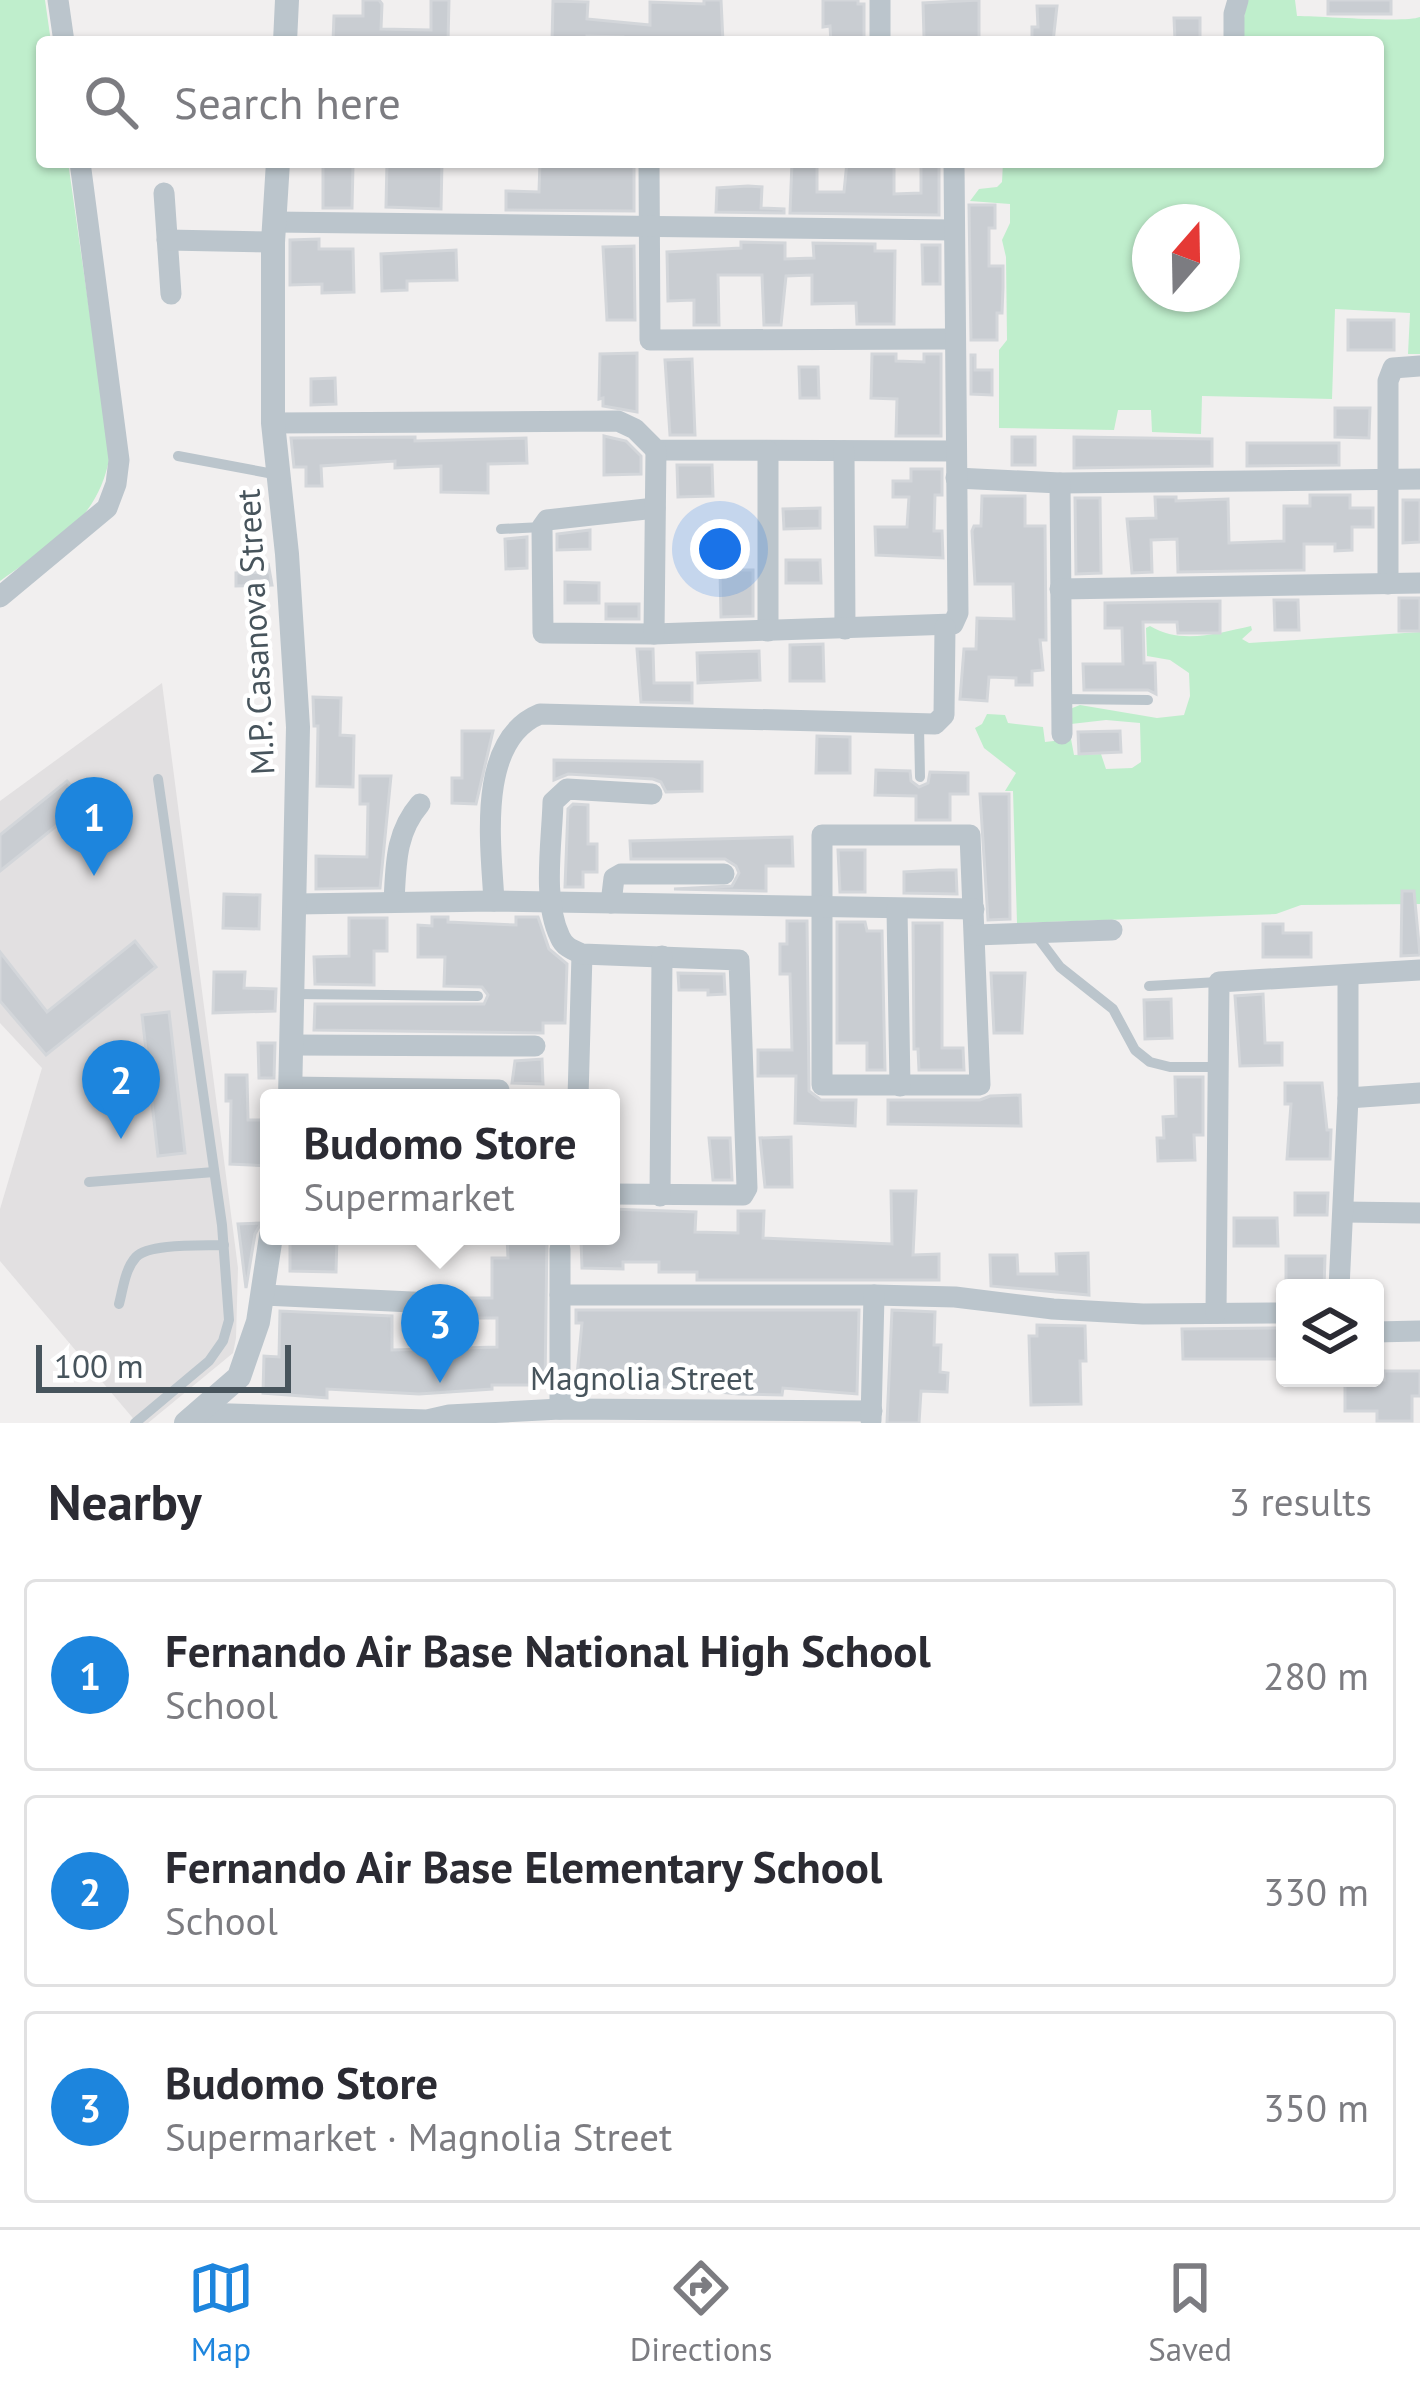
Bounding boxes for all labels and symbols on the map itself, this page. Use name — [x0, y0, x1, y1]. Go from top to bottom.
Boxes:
north arrow — [1132, 204, 1240, 312]
street label: M.P. Casanova Street — [226, 488, 283, 776]
your location — [690, 519, 750, 579]
pin: 1 — [55, 777, 133, 876]
pin: 2 — [82, 1040, 160, 1139]
pin: 3 — [401, 1284, 479, 1383]
scale bar — [36, 1339, 291, 1392]
street label: Magnolia Street — [530, 1356, 754, 1399]

